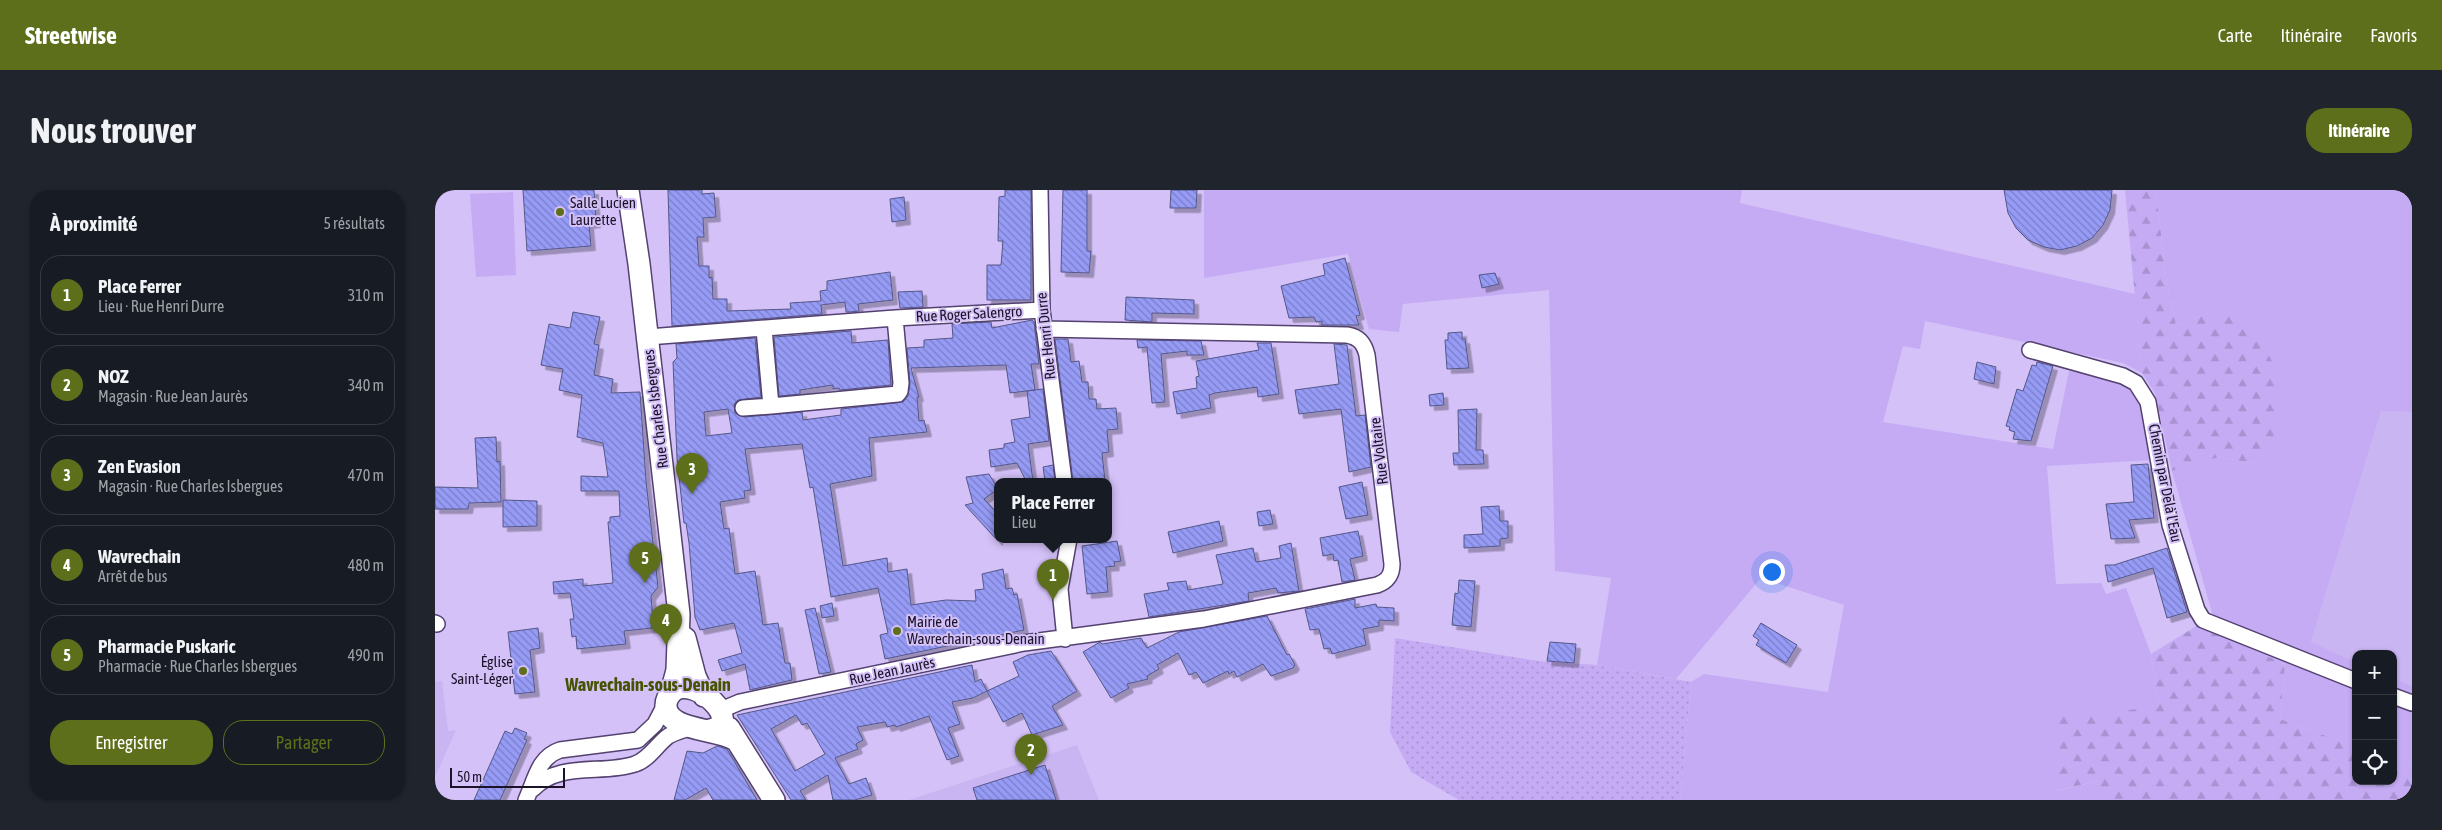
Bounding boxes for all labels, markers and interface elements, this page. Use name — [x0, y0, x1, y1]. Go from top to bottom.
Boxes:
text: Streetwise — [25, 22, 117, 49]
text: Carte — [2218, 25, 2252, 46]
text: Itinéraire — [2280, 25, 2342, 46]
text: Favoris — [2370, 25, 2417, 46]
button: Itinéraire — [2306, 108, 2412, 153]
text: Nous trouver — [30, 110, 195, 150]
place label: Salle Lucien Laurette — [570, 194, 636, 228]
marker: Salle Lucien Laurette — [554, 206, 566, 218]
text: À proximité — [50, 211, 138, 235]
text: 5 résultats — [323, 214, 385, 232]
text: Place Ferrer — [98, 275, 181, 297]
text: 1 — [63, 286, 71, 304]
text: 310 m — [348, 286, 384, 304]
street label: Rue Henri Durre — [1032, 291, 1059, 381]
text: Lieu · Rue Henri Durre — [98, 297, 224, 315]
street label: Rue Roger Salengro — [915, 302, 1023, 325]
street label: Rue Charles Isbergues — [640, 349, 671, 470]
text: NOZ — [98, 365, 128, 387]
text: 2 — [63, 376, 71, 394]
text: 340 m — [348, 376, 384, 394]
text: Magasin · Rue Jean Jaurès — [98, 387, 248, 405]
street label: Rue Voltaire — [1366, 416, 1391, 486]
street label: Chemin par Delà l'Eau — [2146, 422, 2185, 544]
pin: 3 — [676, 453, 708, 494]
text: Zen Evasion — [98, 455, 181, 477]
text: 3 — [63, 466, 71, 484]
text: 470 m — [348, 466, 384, 484]
text: Magasin · Rue Charles Isbergues — [98, 477, 283, 495]
popup — [994, 478, 1112, 543]
text: Place Ferrer — [1012, 491, 1094, 513]
text: Lieu — [1012, 513, 1036, 531]
pin: 5 — [629, 542, 661, 583]
text: Wavrechain — [98, 545, 181, 567]
text: 4 — [63, 556, 71, 574]
text: 480 m — [348, 556, 384, 574]
pin: 1 — [1037, 559, 1069, 600]
your location — [1759, 559, 1785, 585]
text: Arrêt de bus — [98, 567, 167, 585]
pin: 4 — [650, 604, 682, 645]
place label: Mairie de Wavrechain-sous-Denain — [907, 613, 1045, 647]
marker: Mairie de Wavrechain-sous-Denain — [891, 625, 903, 637]
text: Pharmacie Puskaric — [98, 635, 236, 657]
text: 5 — [63, 646, 71, 664]
text: 490 m — [348, 646, 384, 664]
map controls — [2352, 650, 2397, 785]
button: + — [2352, 650, 2397, 695]
place label: Église Saint-Léger — [451, 653, 514, 687]
street label: Rue Jean Jaurès — [848, 653, 936, 688]
text: Pharmacie · Rue Charles Isbergues — [98, 657, 297, 675]
marker: Église Saint-Léger — [517, 665, 529, 677]
district label: Wavrechain-sous-Denain — [564, 674, 731, 695]
button: − — [2352, 695, 2397, 740]
button: Enregistrer — [50, 720, 213, 765]
button: Partager — [223, 720, 385, 765]
pin: 2 — [1015, 734, 1047, 775]
button: locate — [2352, 740, 2397, 785]
scale bar — [450, 765, 565, 788]
text: 50 m — [457, 769, 482, 785]

